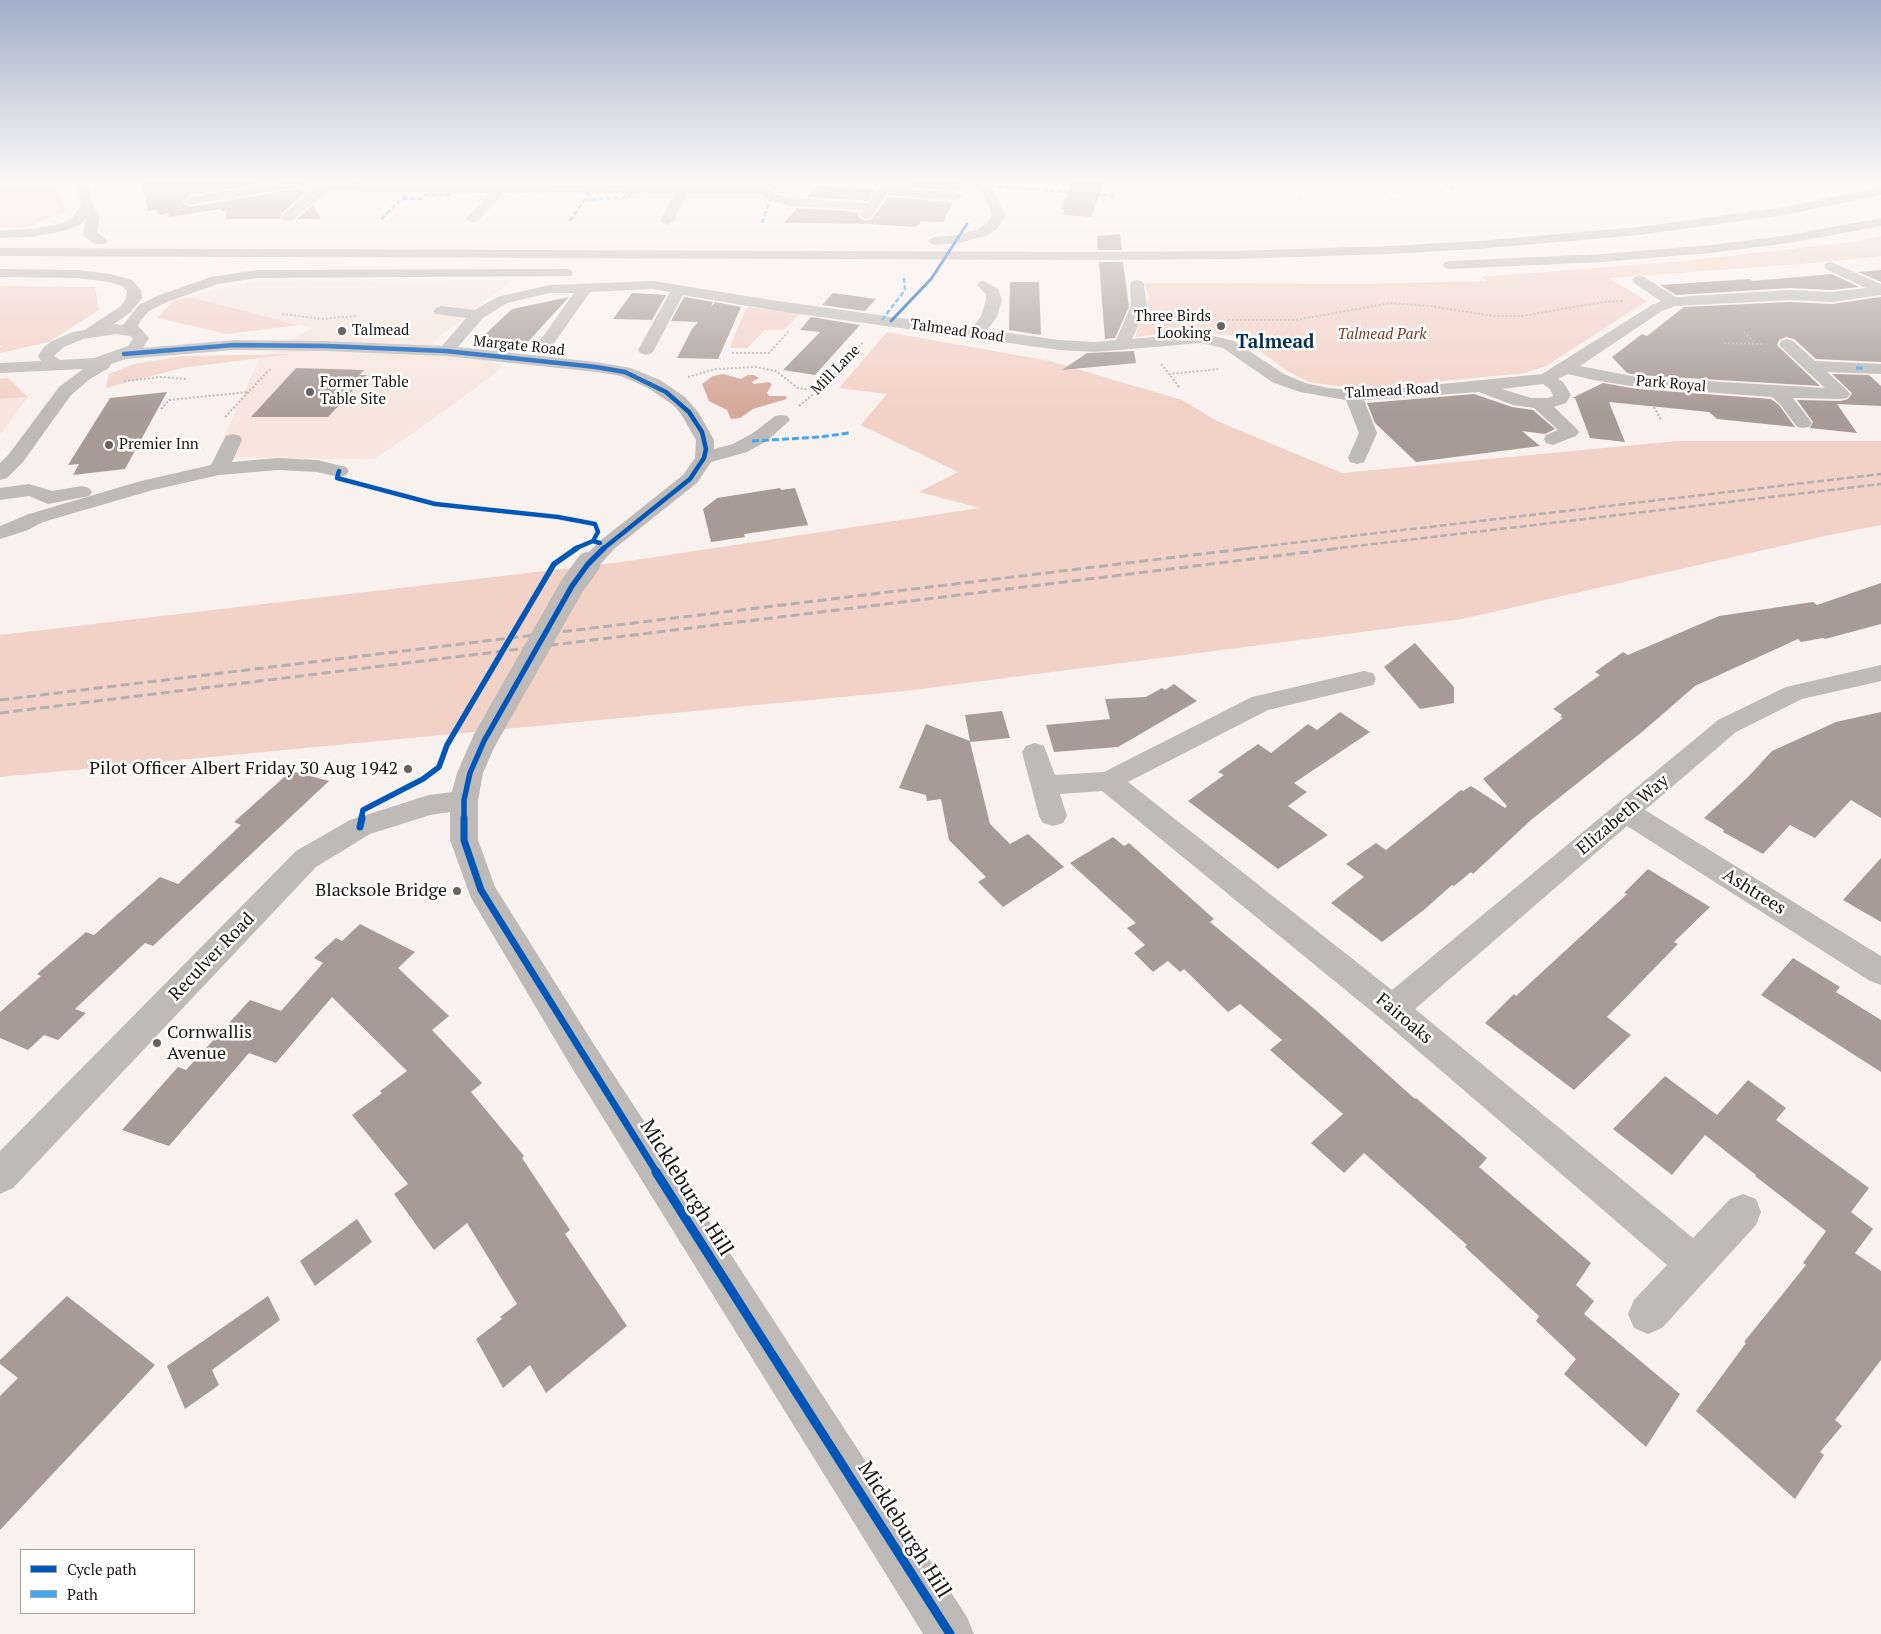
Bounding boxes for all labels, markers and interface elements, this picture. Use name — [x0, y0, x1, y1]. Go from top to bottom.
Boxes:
place label: Three Birds Looking — [1134, 308, 1211, 343]
street label: Talmead Road — [909, 316, 1005, 346]
marker: Three Birds Looking — [1215, 320, 1227, 332]
place label: Talmead — [352, 322, 409, 340]
marker: Talmead — [336, 325, 348, 337]
park label: Talmead Park — [1338, 326, 1426, 344]
street label: Margate Road — [472, 332, 566, 360]
district label: Talmead — [1236, 332, 1314, 354]
street label: Mill Lane — [808, 341, 864, 399]
street label: Park Royal — [1635, 372, 1707, 396]
place label: Former Table Table Site — [320, 374, 409, 409]
street label: Talmead Road — [1344, 380, 1440, 402]
marker: Former Table Table Site — [304, 386, 316, 398]
place label: Premier Inn — [119, 436, 199, 454]
marker: Premier Inn — [103, 439, 115, 451]
place label: Pilot Officer Albert Friday 30 Aug 1942 — [89, 758, 398, 780]
marker: Pilot Officer Albert Friday 30 Aug 1942 — [402, 763, 414, 775]
street label: Elizabeth Way — [1573, 770, 1673, 860]
street label: Ashtrees — [1719, 864, 1789, 920]
place label: Blacksole Bridge — [315, 880, 447, 902]
marker: Blacksole Bridge — [451, 885, 463, 897]
street label: Reculver Road — [165, 909, 259, 1005]
street label: Fairoaks — [1371, 989, 1437, 1049]
place label: Cornwallis Avenue — [167, 1022, 252, 1064]
marker: Cornwallis Avenue — [151, 1037, 163, 1049]
street label: Mickleburgh Hill — [634, 1115, 738, 1261]
street label: Mickleburgh Hill — [852, 1457, 956, 1603]
legend — [20, 1549, 195, 1614]
text: Cycle path — [67, 1559, 137, 1579]
text: Path — [67, 1584, 98, 1604]

